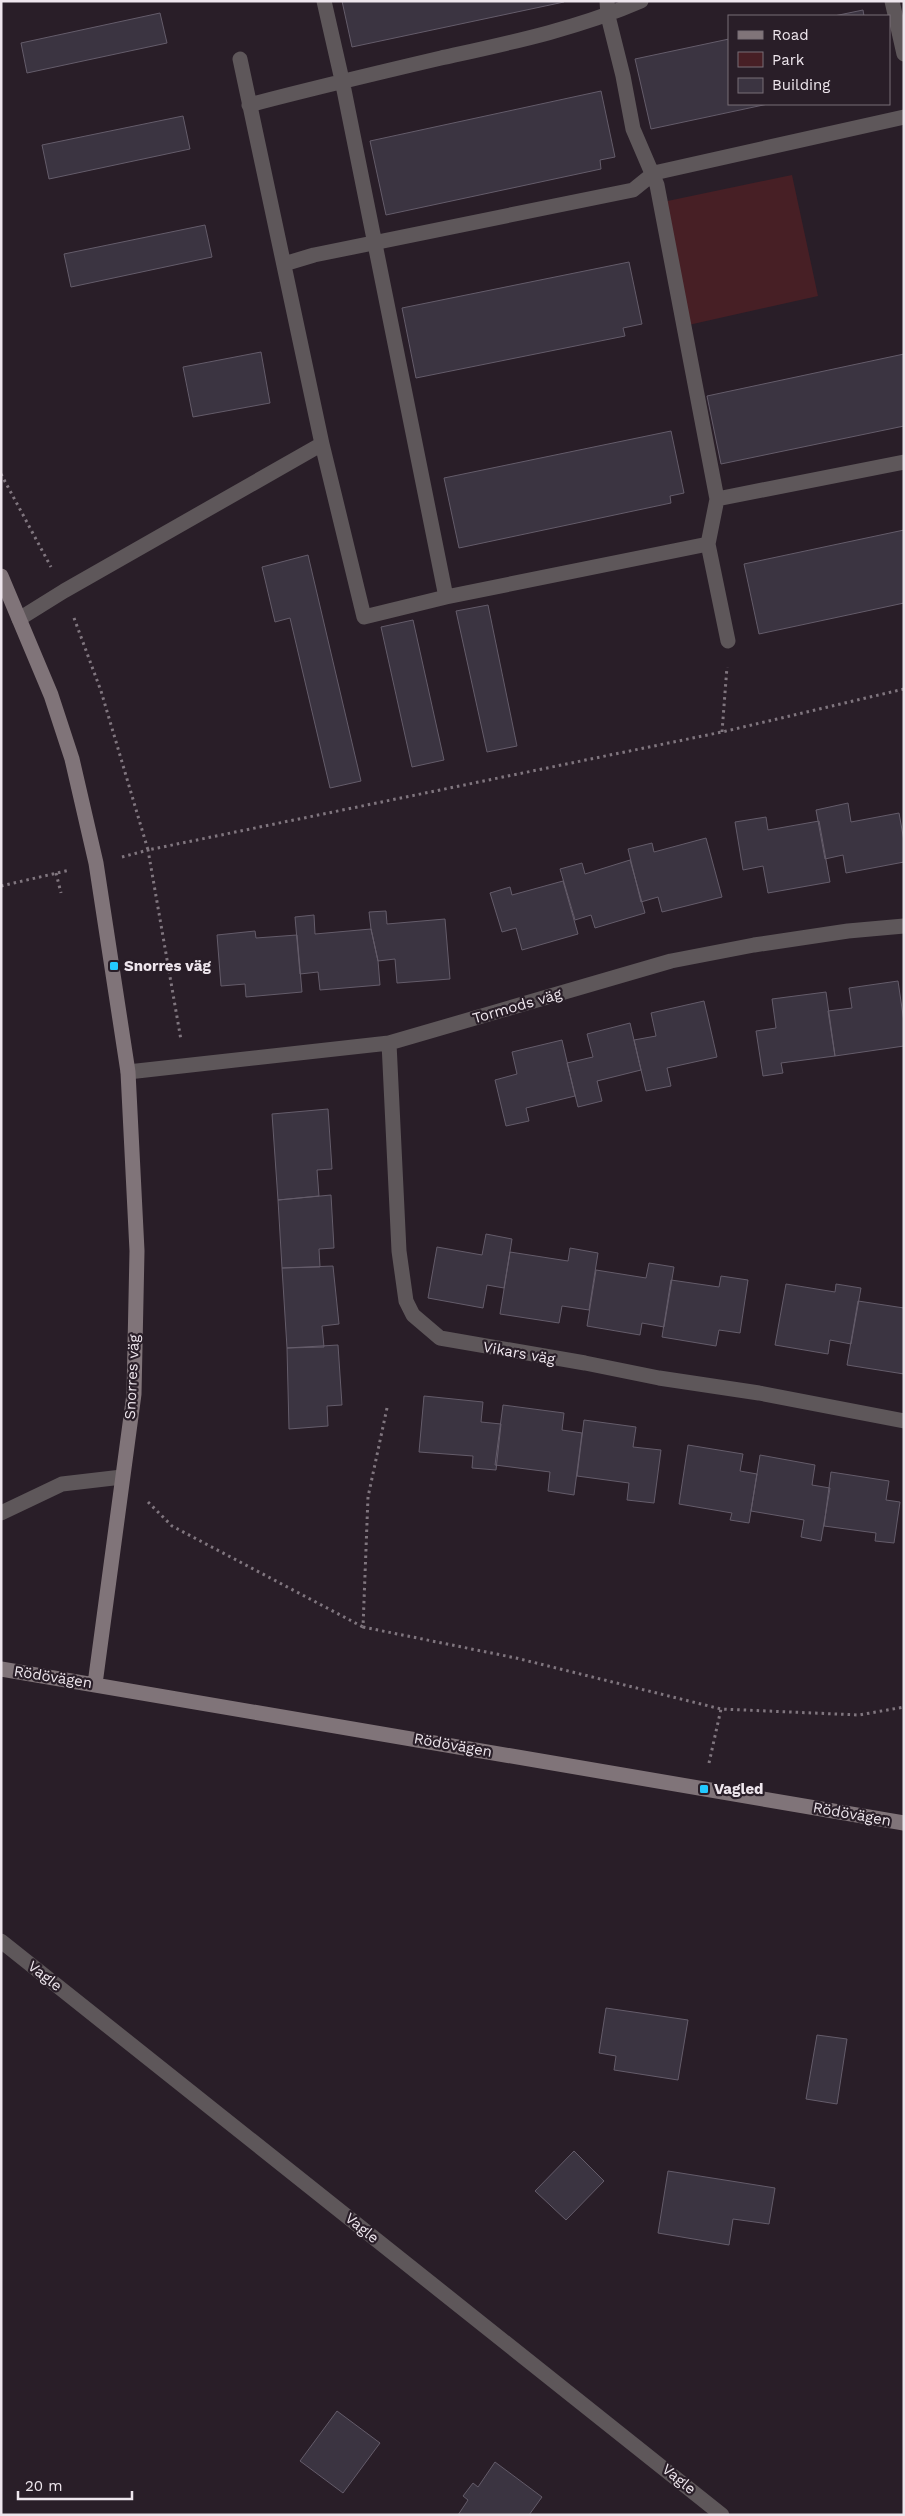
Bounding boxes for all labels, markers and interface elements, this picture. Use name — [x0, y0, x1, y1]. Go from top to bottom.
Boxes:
legend — [728, 15, 890, 105]
text: Road — [772, 26, 809, 44]
text: Park — [772, 51, 805, 69]
text: Building — [772, 76, 830, 94]
place label: Snorres väg — [124, 957, 211, 975]
marker: Snorres väg — [108, 960, 120, 972]
street label: Tormods väg — [470, 985, 564, 1027]
street label: Snorres väg — [121, 1334, 143, 1420]
street label: Vikars väg — [481, 1338, 557, 1368]
street label: Rödövägen — [13, 1662, 93, 1692]
street label: Rödövägen — [412, 1729, 494, 1761]
place label: Vagled — [714, 1780, 764, 1798]
marker: Vagled — [698, 1783, 710, 1795]
street label: Rödövägen — [811, 1798, 893, 1830]
street label: Vagle — [24, 1957, 66, 1995]
street label: Vagle — [341, 2209, 383, 2247]
street label: Vagle — [658, 2460, 700, 2498]
scale bar — [18, 2468, 131, 2500]
text: 20 m — [25, 2477, 63, 2495]

